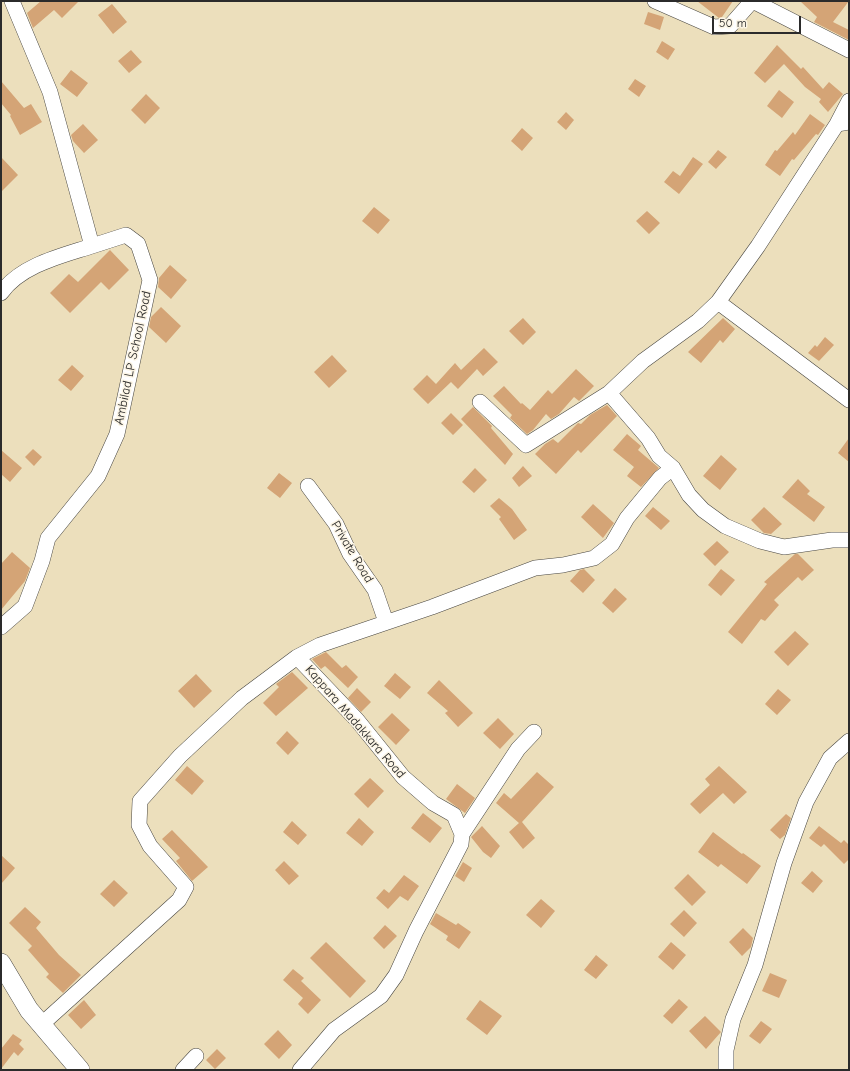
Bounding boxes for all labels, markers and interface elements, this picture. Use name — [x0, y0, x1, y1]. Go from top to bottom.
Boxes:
scale bar — [714, 8, 803, 34]
text: 50 m — [719, 16, 747, 30]
street label: Ambilad LP School Road — [111, 290, 155, 426]
street label: Private Road — [327, 518, 377, 586]
street label: Kappara Madakkara Road — [302, 662, 408, 782]

